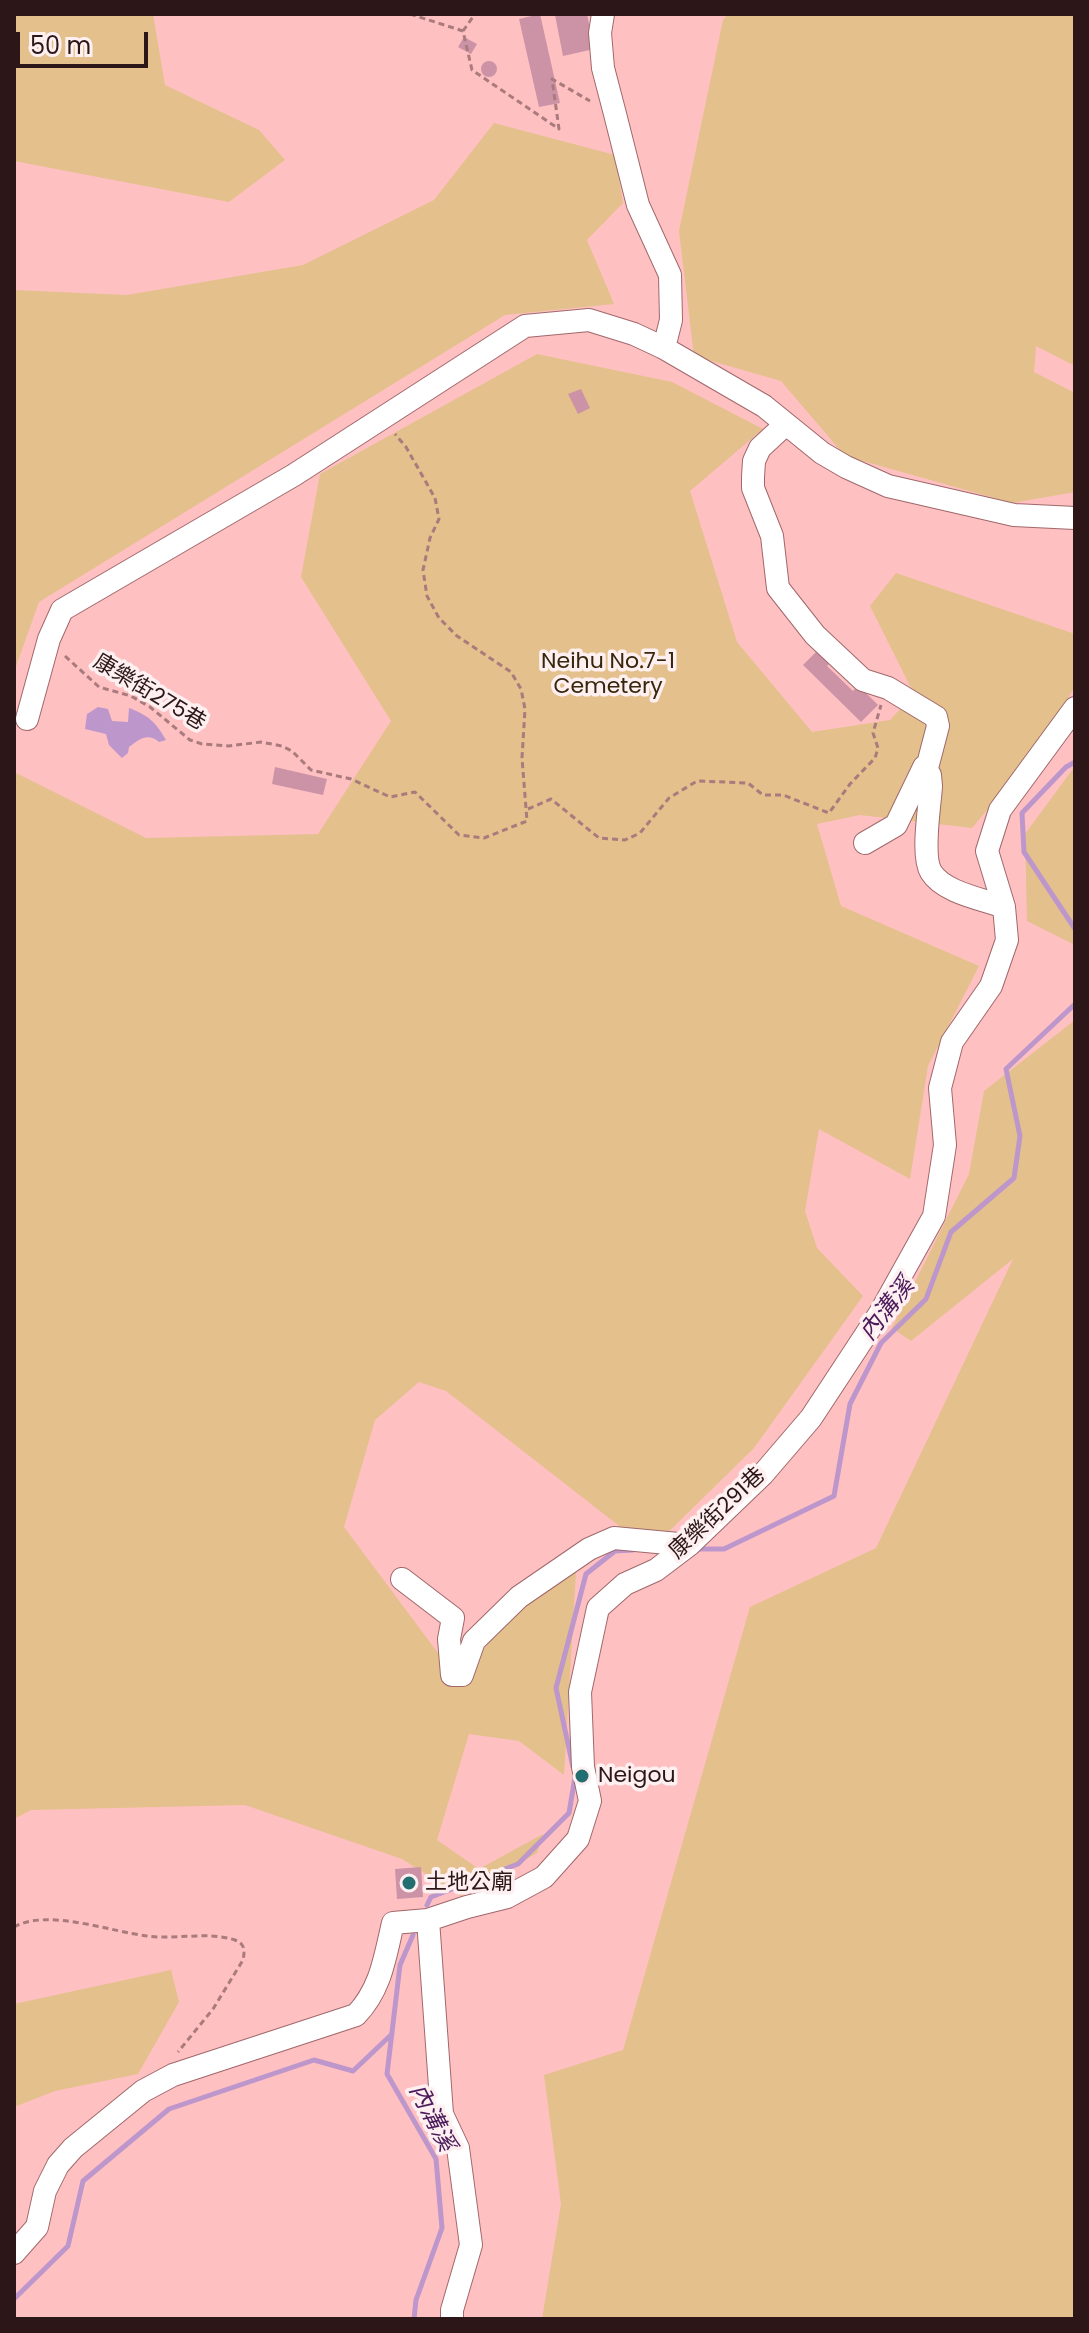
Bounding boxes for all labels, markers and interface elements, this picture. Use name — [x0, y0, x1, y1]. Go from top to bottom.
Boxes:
scale bar — [20, 16, 152, 66]
text: 50 m — [30, 29, 91, 62]
street label: 康樂街275巷 — [88, 649, 210, 737]
park label: Neihu No.7-1 Cemetery — [541, 649, 675, 700]
water label: 內溝溪 — [854, 1273, 922, 1347]
street label: 康樂街291巷 — [665, 1463, 771, 1565]
place label: Neigou — [598, 1763, 676, 1789]
marker: Neigou — [573, 1767, 591, 1785]
place label: 土地公廟 — [425, 1870, 513, 1896]
marker: 土地公廟 — [400, 1874, 418, 1892]
water label: 內溝溪 — [402, 2079, 460, 2157]

